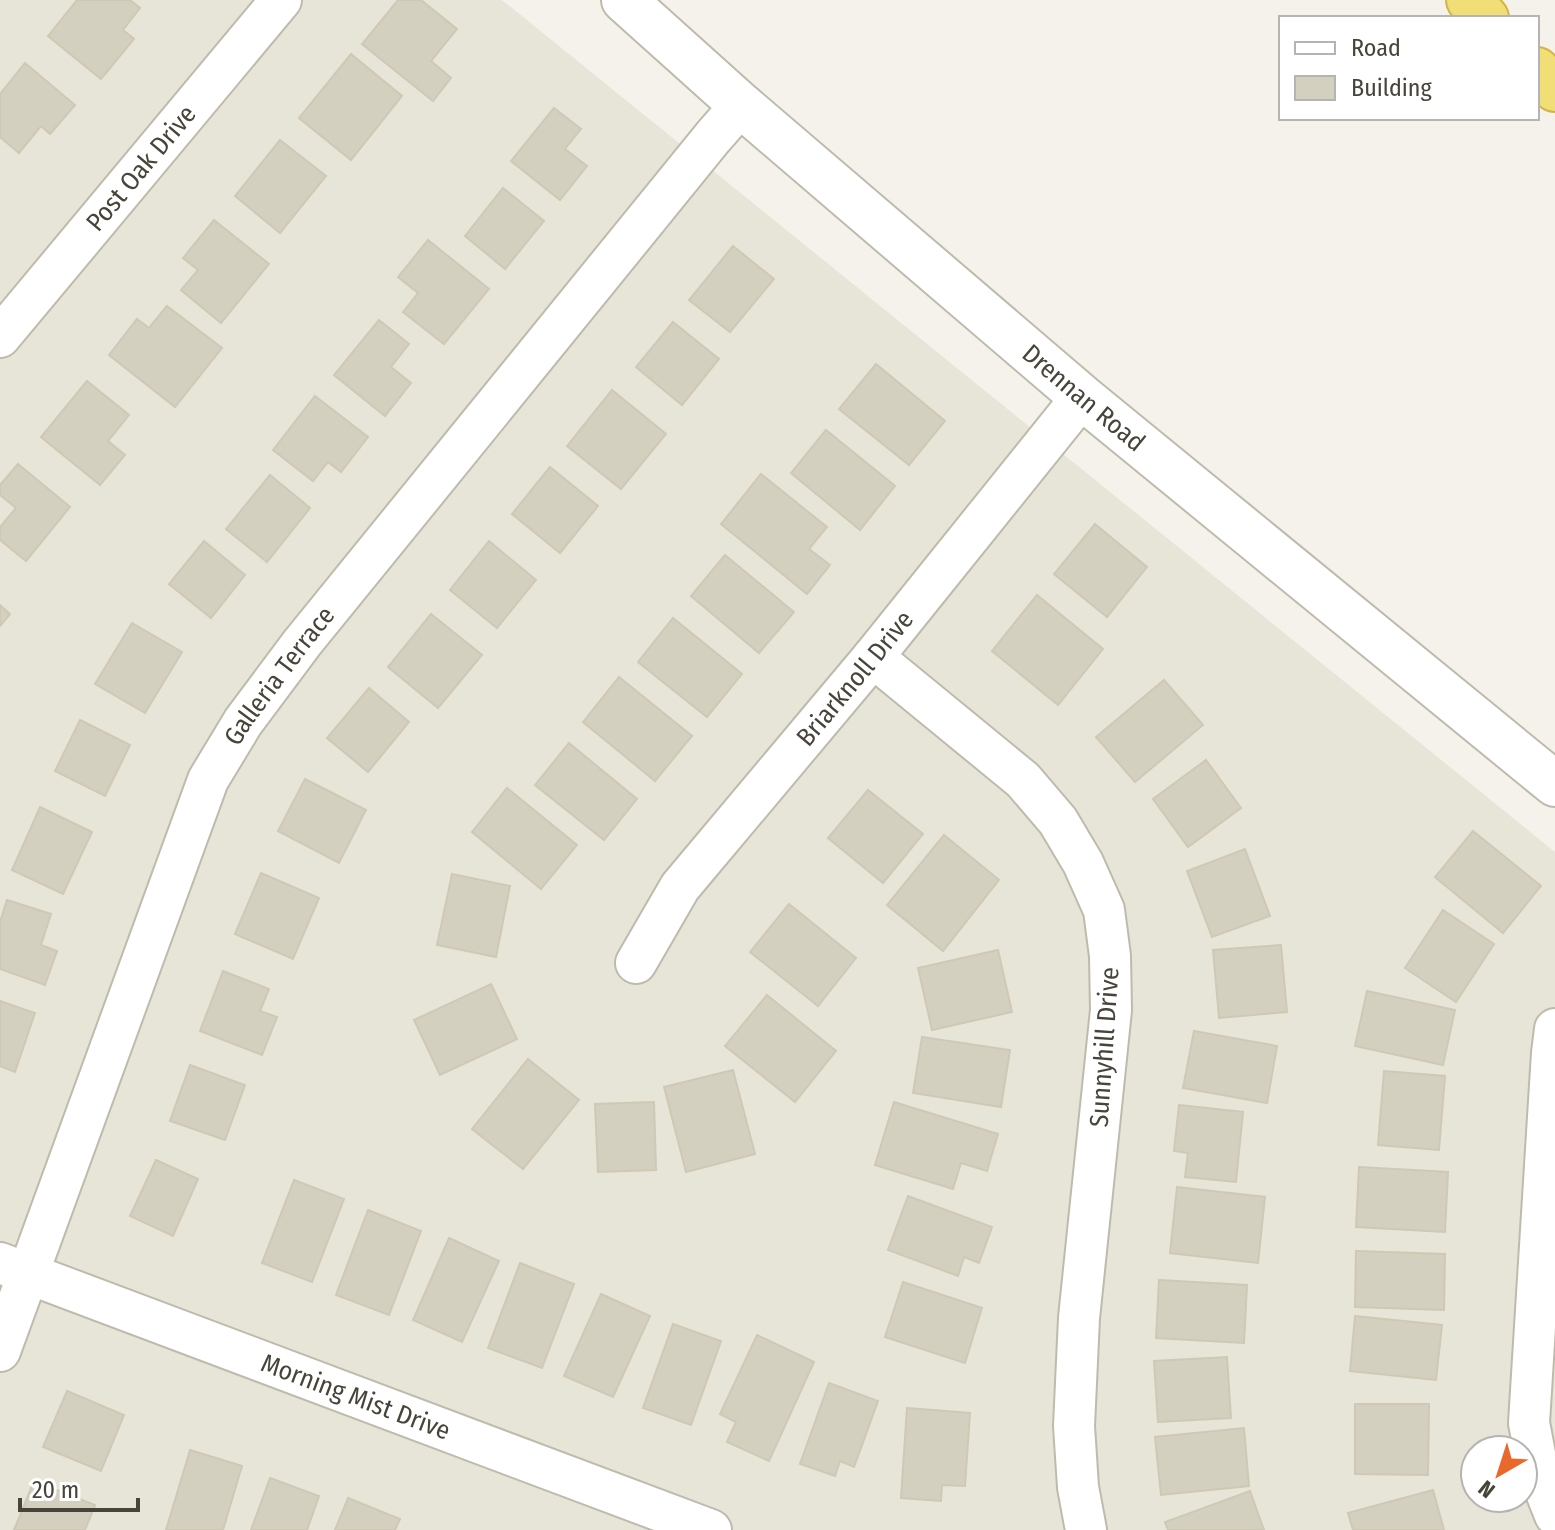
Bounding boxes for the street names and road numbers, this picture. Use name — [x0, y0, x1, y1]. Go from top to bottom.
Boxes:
street label: Post Oak Drive — [80, 99, 203, 238]
street label: Drennan Road — [1016, 338, 1151, 458]
street label: Galleria Terrace — [218, 600, 341, 751]
street label: Briarknoll Drive — [790, 605, 920, 752]
street label: Sunnyhill Drive — [1083, 966, 1126, 1128]
street label: Morning Mist Drive — [257, 1347, 454, 1447]

